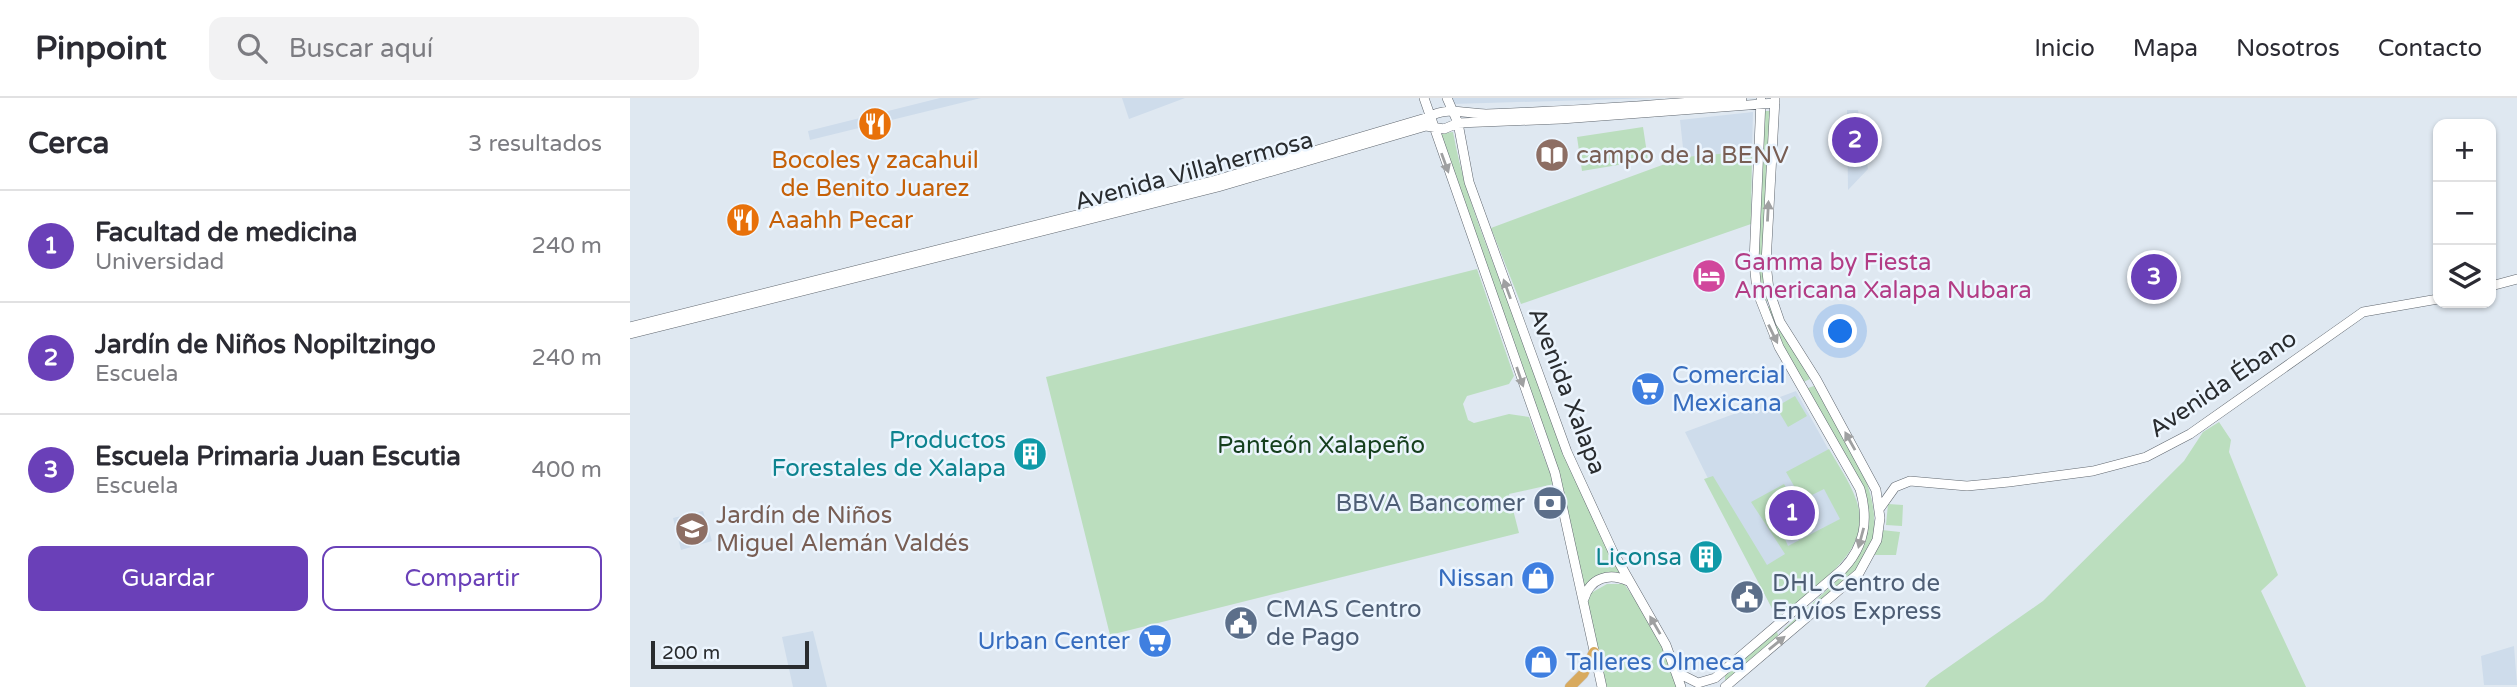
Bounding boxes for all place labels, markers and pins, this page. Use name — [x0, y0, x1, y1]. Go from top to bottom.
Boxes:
restaurant icon: Bocoles y zacahuil de Benito Juarez — [856, 105, 894, 143]
pin: 2 — [1832, 114, 1878, 166]
library icon: campo de la BENV — [1533, 136, 1571, 174]
place label: campo de la BENV — [1576, 141, 1789, 170]
place label: Bocoles y zacahuil de Benito Juarez — [771, 146, 979, 203]
restaurant icon: Aaahh Pecar — [724, 201, 762, 239]
place label: Aaahh Pecar — [768, 206, 914, 235]
place label: Gamma by Fiesta Americana Xalapa Nubara — [1734, 248, 2032, 305]
pin: 3 — [2131, 251, 2177, 303]
hotel icon: Gamma by Fiesta Americana Xalapa Nubara — [1690, 257, 1728, 295]
place label: Comercial Mexicana — [1672, 361, 1786, 418]
supermarket icon: Comercial Mexicana — [1629, 370, 1667, 408]
place label: Productos Forestales de Xalapa — [772, 426, 1006, 483]
building icon: Productos Forestales de Xalapa — [1011, 435, 1049, 473]
bank icon: BBVA Bancomer — [1531, 484, 1569, 522]
pin: 1 — [1769, 487, 1815, 539]
place label: BBVA Bancomer — [1335, 489, 1526, 518]
place label: Jardín de Niños Miguel Alemán Valdés — [716, 501, 969, 558]
school or university icon: Jardín de Niños Miguel Alemán Valdés — [673, 510, 711, 548]
building icon: Liconsa — [1687, 538, 1725, 576]
place label: Liconsa — [1595, 543, 1682, 572]
shop icon: Nissan — [1519, 559, 1557, 597]
place label: Nissan — [1438, 564, 1514, 593]
place label: DHL Centro de Envíos Express — [1772, 569, 1942, 626]
public building icon: DHL Centro de Envíos Express — [1728, 578, 1766, 616]
place label: CMAS Centro de Pago — [1266, 595, 1422, 652]
public building icon: CMAS Centro de Pago — [1222, 604, 1260, 642]
supermarket icon: Urban Center — [1136, 622, 1174, 660]
place label: Urban Center — [978, 627, 1131, 656]
shop icon: Talleres Olmeca — [1522, 643, 1560, 681]
place label: Talleres Olmeca — [1566, 648, 1745, 677]

